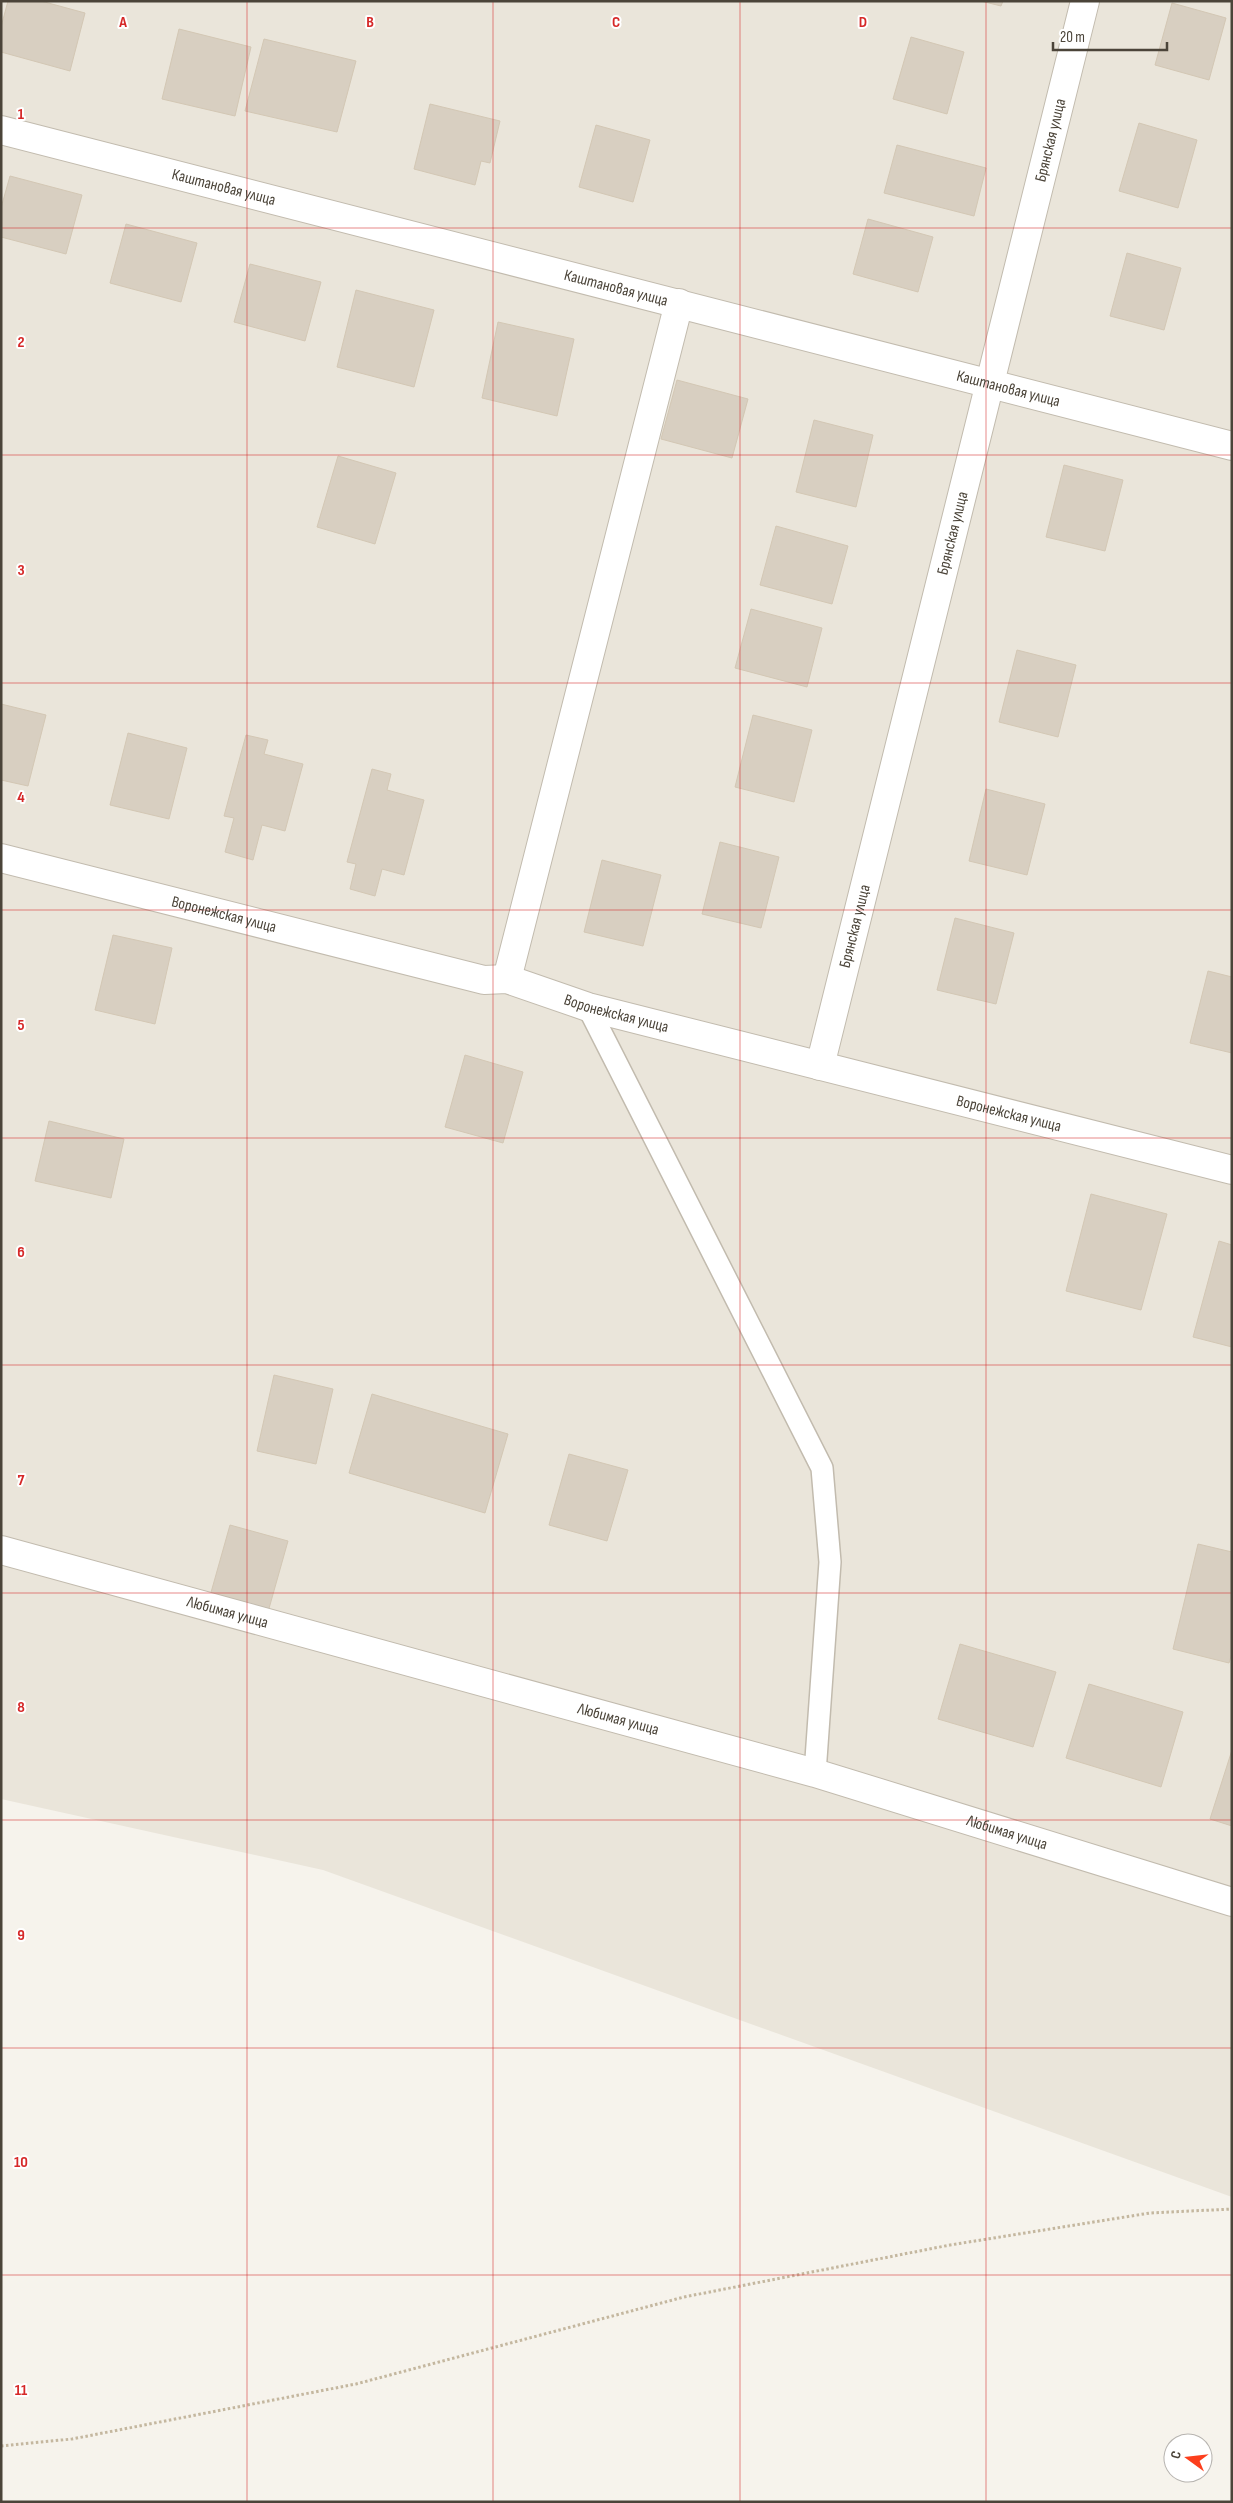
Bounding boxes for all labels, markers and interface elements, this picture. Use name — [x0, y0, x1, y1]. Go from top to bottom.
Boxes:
text: A — [118, 13, 127, 32]
text: B — [366, 13, 374, 32]
text: C — [612, 13, 620, 32]
text: D — [859, 13, 867, 32]
scale bar — [1053, 20, 1167, 52]
text: 20 m — [1060, 28, 1085, 47]
street label: Брянская улица — [1031, 97, 1070, 184]
text: 1 — [18, 105, 25, 124]
street label: Каштановая улица — [170, 165, 278, 210]
street label: Каштановая улица — [562, 265, 670, 310]
text: 2 — [17, 333, 25, 352]
street label: Каштановая улица — [955, 366, 1062, 411]
street label: Брянская улица — [933, 490, 972, 577]
text: 3 — [17, 561, 25, 580]
text: 4 — [17, 788, 25, 807]
street label: Брянская улица — [835, 883, 874, 970]
street label: Воронежская улица — [170, 892, 278, 937]
street label: Воронежская улица — [562, 990, 671, 1037]
text: 5 — [17, 1016, 25, 1035]
street label: Воронежская улица — [954, 1091, 1063, 1136]
text: 6 — [17, 1243, 25, 1262]
text: 7 — [18, 1471, 25, 1490]
street label: Любимая улица — [184, 1592, 270, 1632]
text: 8 — [17, 1698, 25, 1717]
street label: Любимая улица — [575, 1699, 661, 1739]
street label: Любимая улица — [963, 1811, 1050, 1854]
text: 9 — [17, 1926, 25, 1945]
text: 10 — [14, 2153, 28, 2172]
text: 11 — [15, 2381, 28, 2400]
north arrow — [1163, 2433, 1213, 2483]
text: С — [1167, 2449, 1185, 2460]

